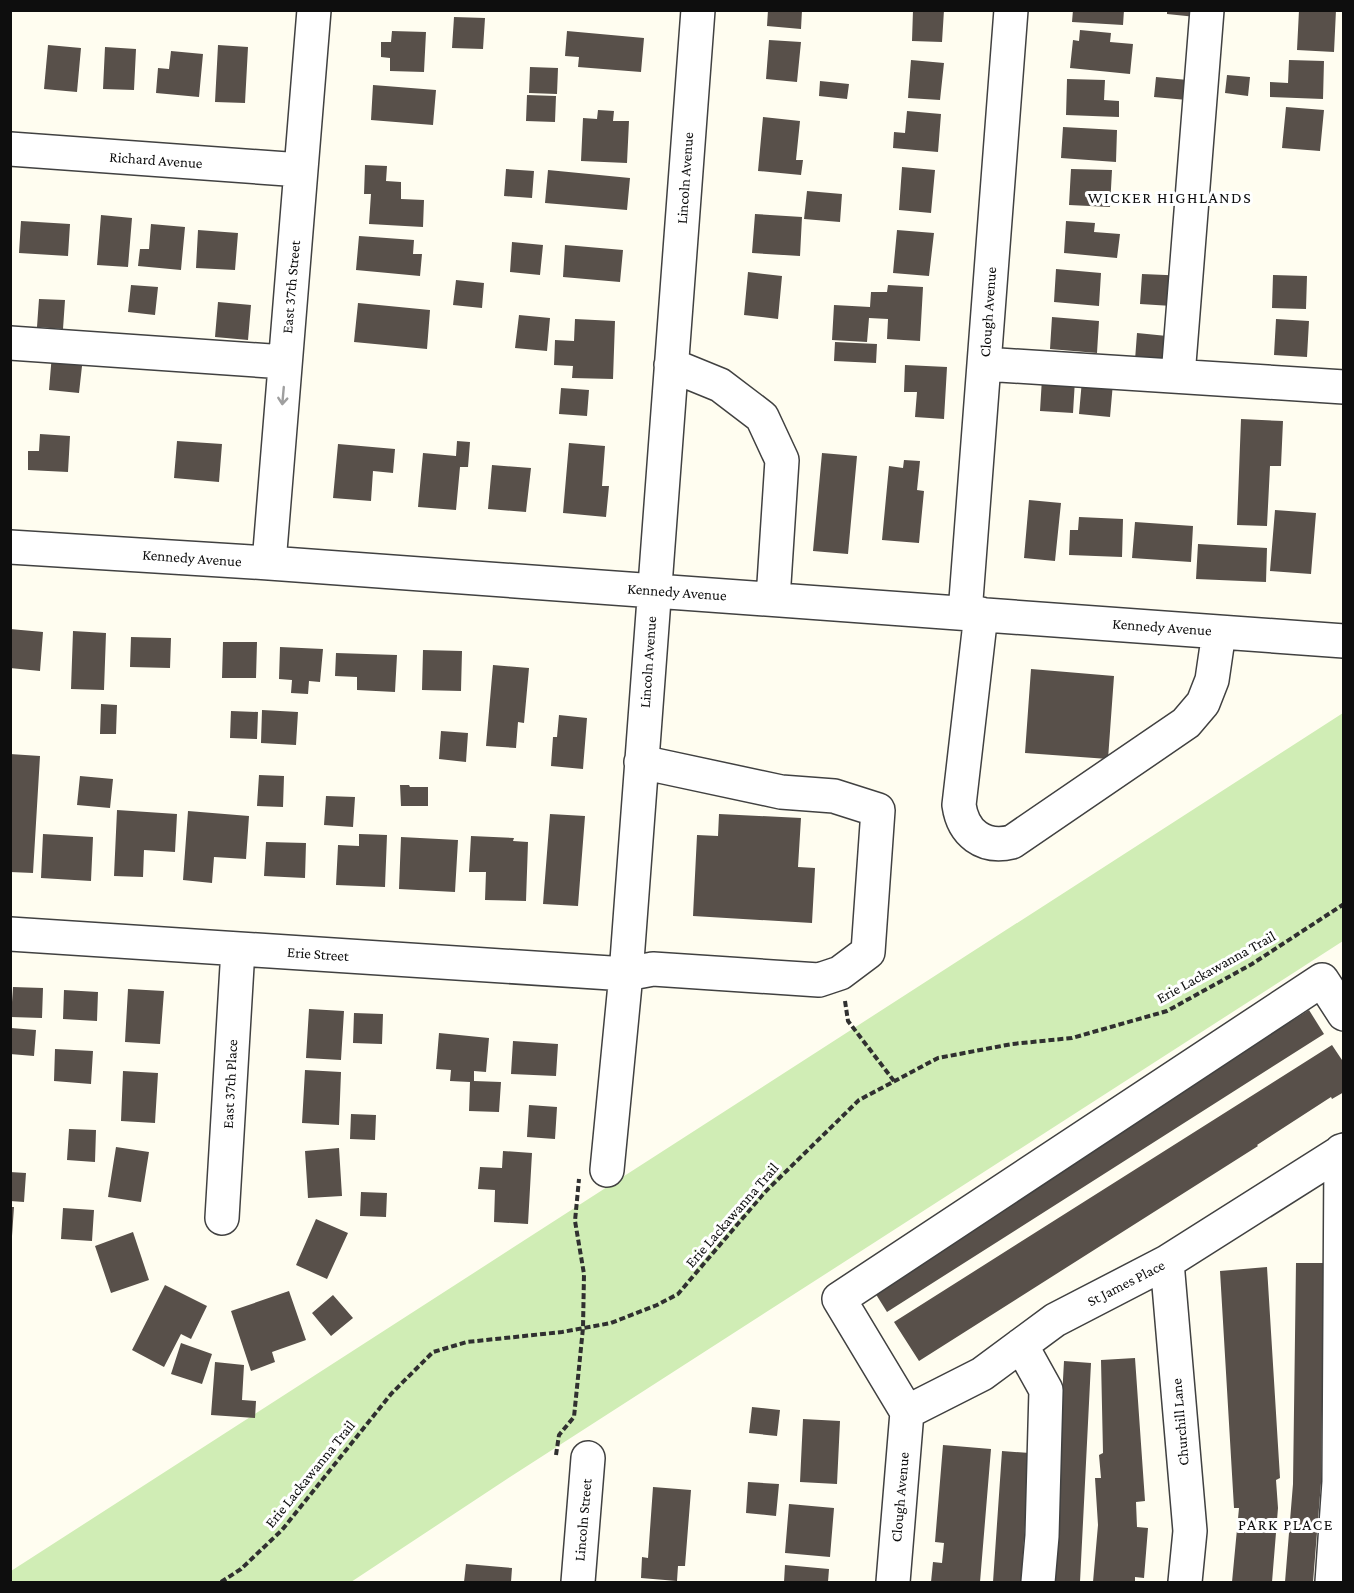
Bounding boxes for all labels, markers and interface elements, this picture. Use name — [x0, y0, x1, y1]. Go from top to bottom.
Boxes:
street label: Lincoln Avenue — [674, 131, 696, 224]
street label: Richard Avenue — [109, 149, 203, 171]
district label: WICKER HIGHLANDS — [1088, 189, 1252, 206]
street label: East 37th Street — [279, 239, 303, 334]
street label: Clough Avenue — [977, 266, 1000, 358]
one-way arrow — [277, 386, 288, 406]
street label: Kennedy Avenue — [142, 547, 243, 570]
street label: Kennedy Avenue — [627, 581, 728, 604]
street label: Lincoln Avenue — [637, 615, 659, 708]
street label: Kennedy Avenue — [1112, 616, 1213, 639]
street label: Erie Lackawanna Trail — [1154, 928, 1278, 1006]
street label: Erie Street — [287, 944, 350, 964]
street label: East 37th Place — [220, 1038, 240, 1129]
street label: Erie Lackawanna Trail — [682, 1159, 782, 1270]
street label: St James Place — [1085, 1256, 1168, 1310]
street label: Churchill Lane — [1168, 1377, 1192, 1466]
street label: Erie Lackawanna Trail — [262, 1417, 358, 1531]
street label: Clough Avenue — [888, 1451, 913, 1543]
street label: Lincoln Street — [571, 1477, 595, 1562]
district label: PARK PLACE — [1238, 1516, 1334, 1533]

